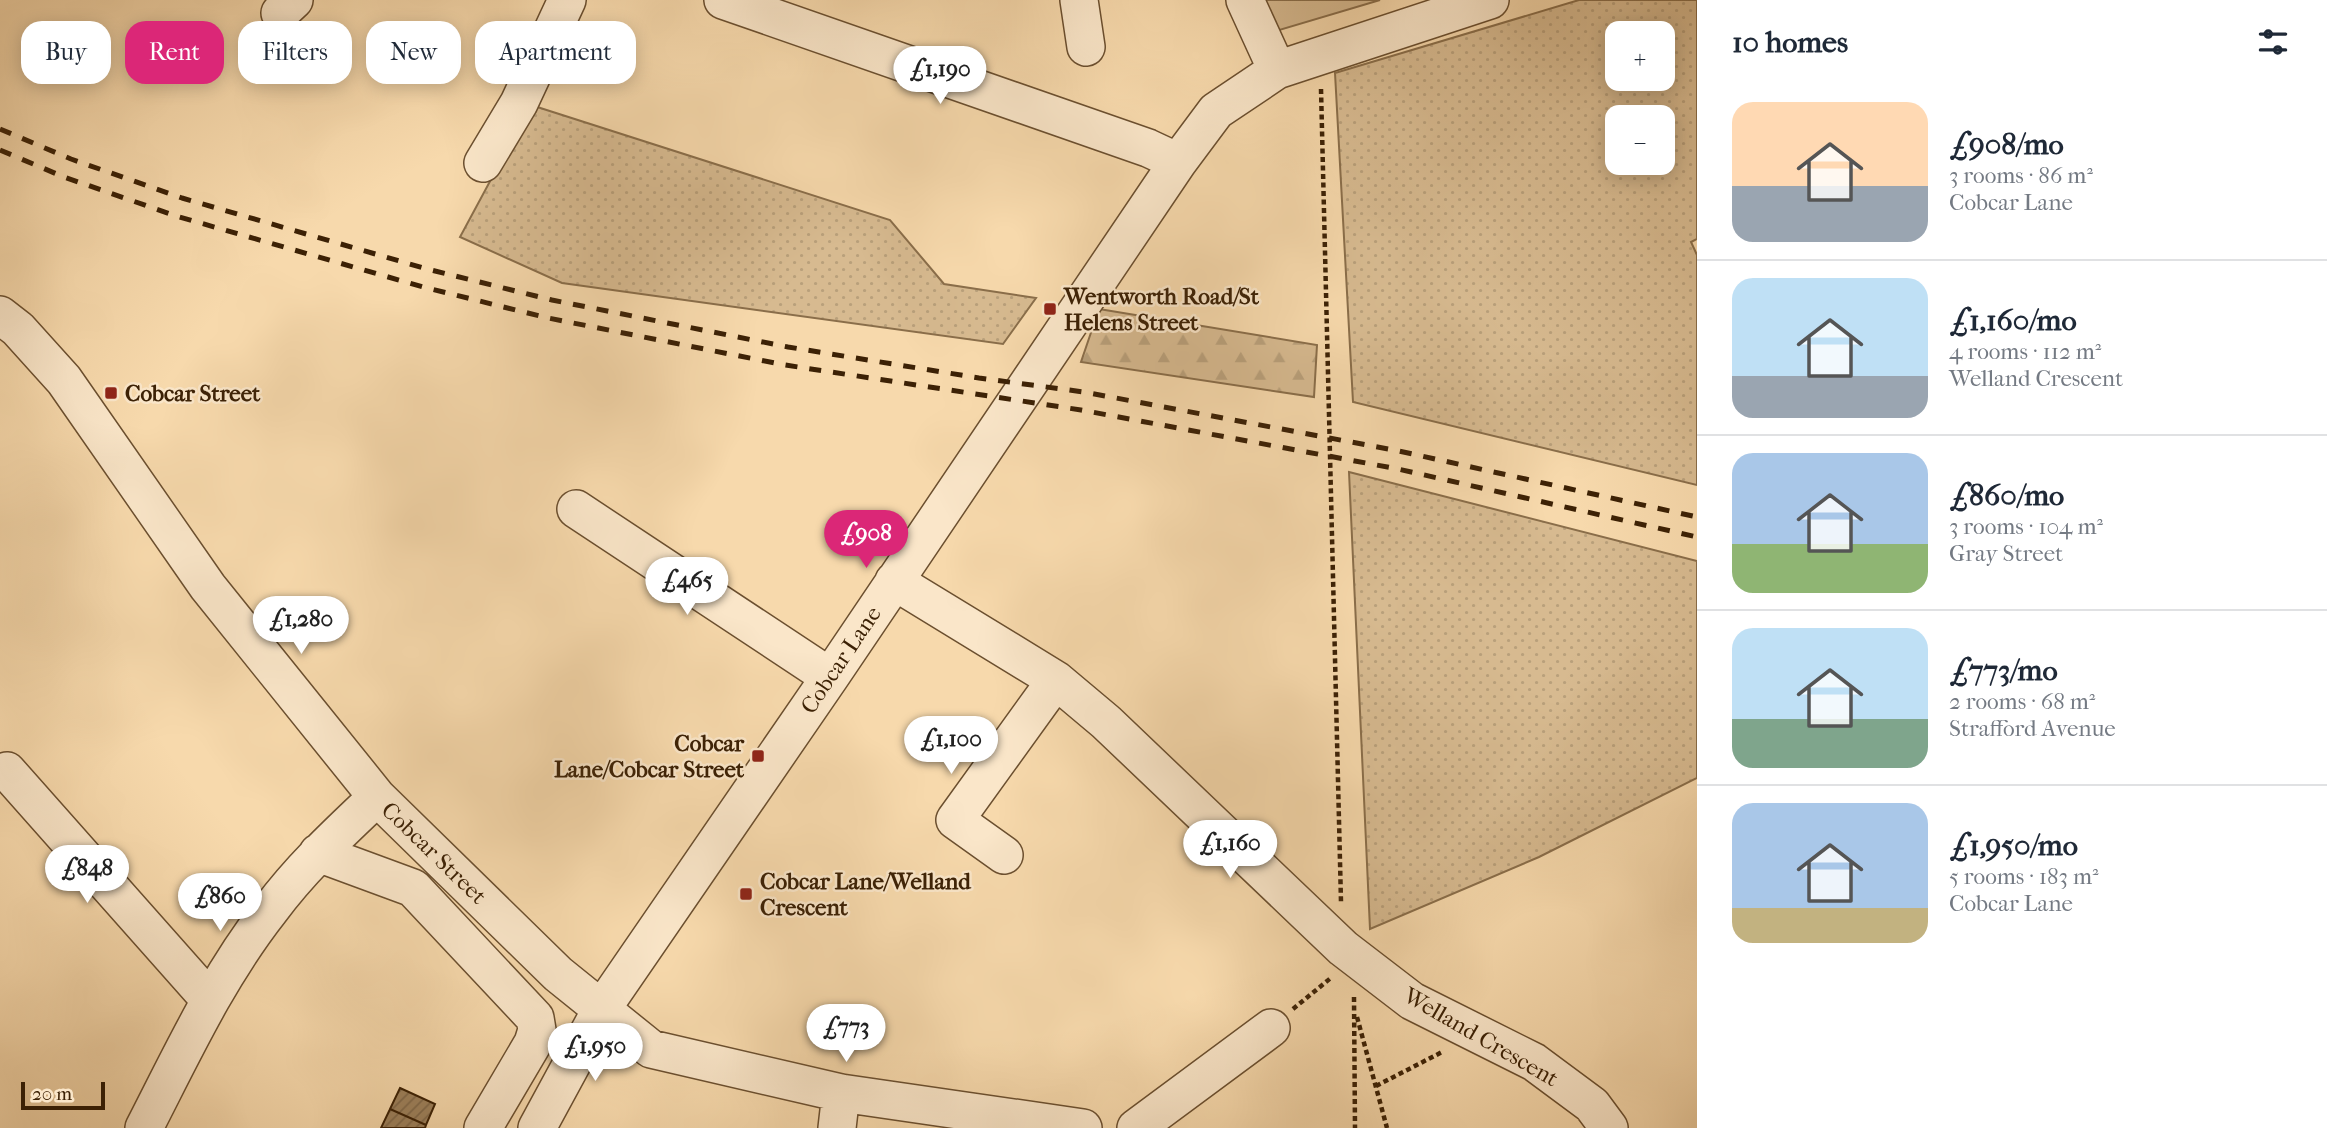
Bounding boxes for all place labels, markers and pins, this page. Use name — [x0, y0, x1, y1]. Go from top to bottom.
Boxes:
pin: £1,190 — [883, 46, 997, 106]
place label: Wentworth Road/St Helens Street — [1063, 283, 1260, 336]
marker: Wentworth Road/St Helens Street — [1042, 301, 1058, 317]
place label: Cobcar Street — [125, 380, 261, 407]
marker: Cobcar Street — [103, 385, 119, 401]
pin: £908 — [825, 510, 907, 570]
pin: £465 — [646, 558, 728, 617]
pin: £1,280 — [244, 596, 358, 656]
pin: £1,100 — [894, 716, 1008, 776]
place label: Cobcar Lane/Cobcar Street — [554, 730, 745, 783]
marker: Cobcar Lane/Cobcar Street — [750, 748, 766, 764]
pin: £1,160 — [1173, 820, 1287, 880]
pin: £848 — [46, 846, 128, 905]
place label: Cobcar Lane/Welland Crescent — [760, 868, 972, 921]
pin: £860 — [179, 874, 261, 933]
marker: Cobcar Lane/Welland Crescent — [738, 886, 754, 902]
pin: £773 — [805, 1004, 887, 1064]
pin: £1,950 — [538, 1024, 652, 1083]

